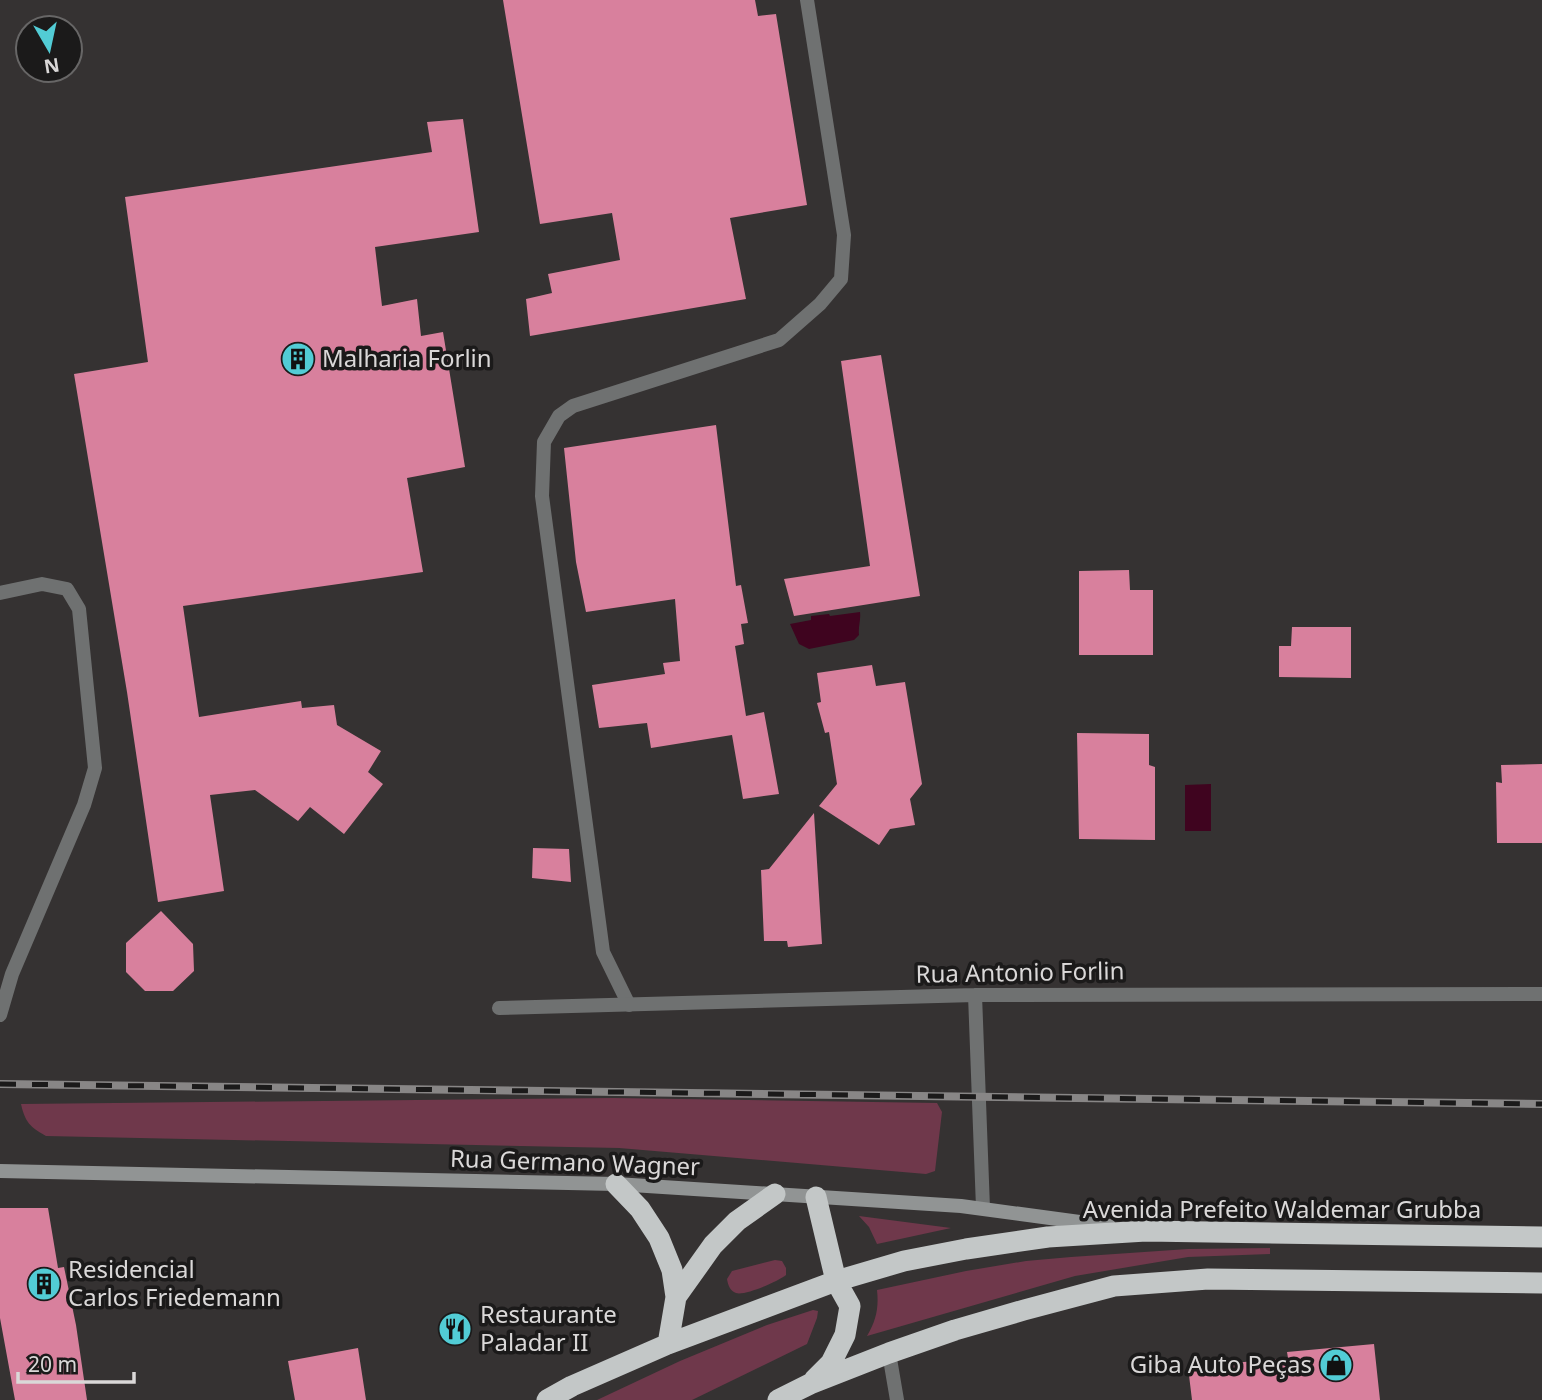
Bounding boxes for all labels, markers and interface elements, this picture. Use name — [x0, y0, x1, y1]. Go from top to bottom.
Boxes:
north arrow — [14, 14, 84, 84]
text: N — [42, 52, 61, 80]
building icon: Malharia Forlin — [279, 340, 317, 378]
place label: Malharia Forlin — [322, 341, 492, 374]
street label: Rua Antonio Forlin — [915, 953, 1125, 990]
street label: Rua Germano Wagner — [449, 1141, 701, 1182]
street label: Avenida Prefeito Waldemar Grubba — [1083, 1192, 1481, 1225]
place label: Residencial Carlos Friedemann — [68, 1252, 281, 1313]
building icon: Residencial Carlos Friedemann — [25, 1265, 63, 1303]
place label: Restaurante Paladar II — [480, 1297, 617, 1358]
restaurant icon: Restaurante Paladar II — [436, 1310, 474, 1348]
scale bar — [18, 1340, 133, 1384]
shop icon: Giba Auto Peças — [1317, 1346, 1355, 1384]
place label: Giba Auto Peças — [1130, 1347, 1312, 1380]
text: 20 m — [28, 1350, 77, 1378]

